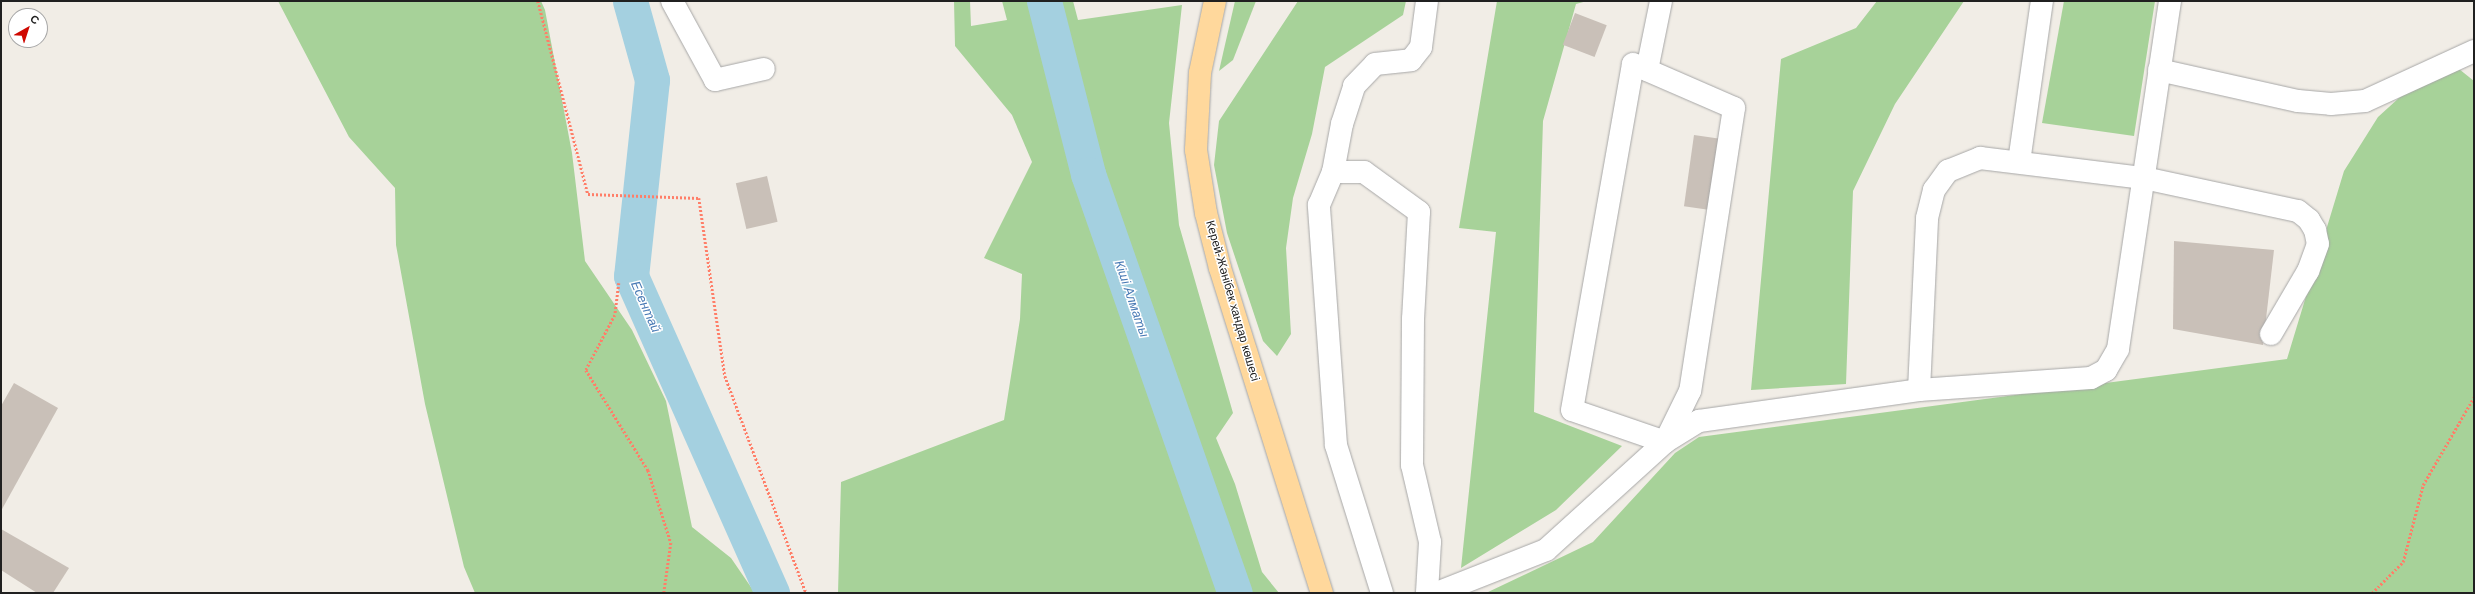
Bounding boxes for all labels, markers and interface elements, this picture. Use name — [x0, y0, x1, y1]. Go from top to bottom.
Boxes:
north arrow — [8, 8, 48, 48]
text: С — [28, 12, 42, 27]
street label: Керей-Жәнібек хандар көшесі — [1202, 219, 1262, 383]
water label: Кіші Алматы — [1111, 258, 1151, 340]
water label: Есентай — [627, 279, 663, 335]

